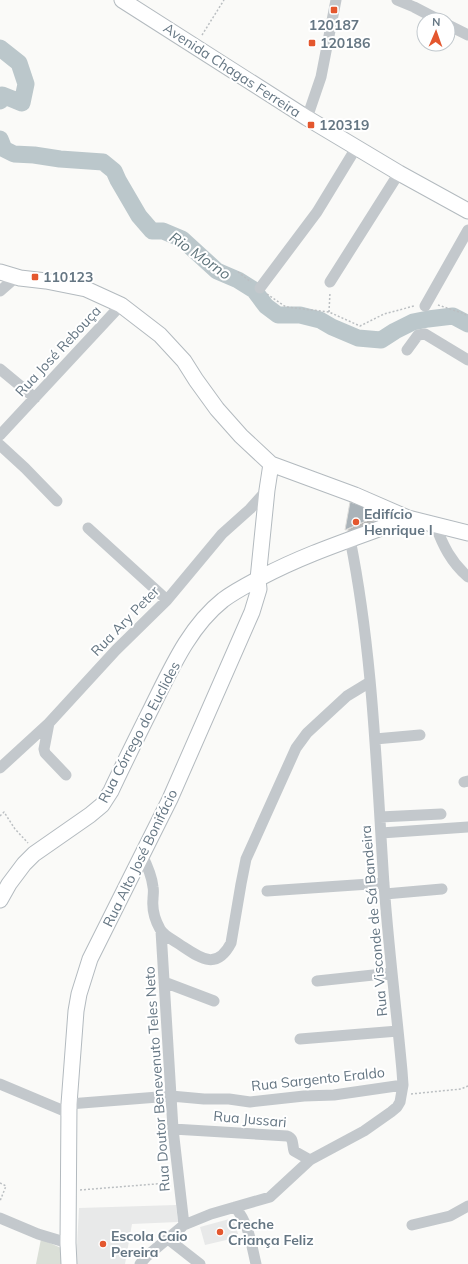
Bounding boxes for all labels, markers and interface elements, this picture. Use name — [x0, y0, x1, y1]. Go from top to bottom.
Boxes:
marker: 120187 — [329, 5, 339, 15]
north arrow — [416, 12, 456, 52]
text: N — [432, 15, 441, 29]
place label: 120187 — [309, 16, 359, 34]
street label: Avenida Chagas Ferreira — [160, 19, 304, 121]
place label: 120186 — [320, 34, 370, 52]
marker: 120186 — [307, 38, 317, 48]
place label: 120319 — [319, 116, 369, 134]
marker: 120319 — [306, 120, 316, 130]
water label: Rio Morno — [166, 228, 235, 284]
place label: 110123 — [43, 268, 93, 286]
marker: 110123 — [30, 272, 40, 282]
street label: Rua José Rebouça — [11, 302, 105, 400]
place label: Edifício Henrique I — [364, 505, 433, 539]
marker: Edifício Henrique I — [351, 517, 361, 527]
street label: Rua Ary Peter — [87, 581, 164, 660]
street label: Rua Córrego do Euclides — [94, 658, 184, 806]
street label: Rua Alto José Bonifácio — [99, 786, 181, 930]
street label: Rua Visconde de Sá Bandeira — [357, 825, 391, 1017]
street label: Rua Doutor Benevenuto Teles Neto — [140, 966, 174, 1192]
street label: Rua Sargento Eraldo — [250, 1063, 386, 1095]
street label: Rua Jussari — [213, 1107, 287, 1131]
place label: Creche Criança Feliz — [228, 1215, 314, 1249]
place label: Escola Caio Pereira — [111, 1227, 188, 1261]
marker: Creche Criança Feliz — [215, 1227, 225, 1237]
marker: Escola Caio Pereira — [98, 1239, 108, 1249]

